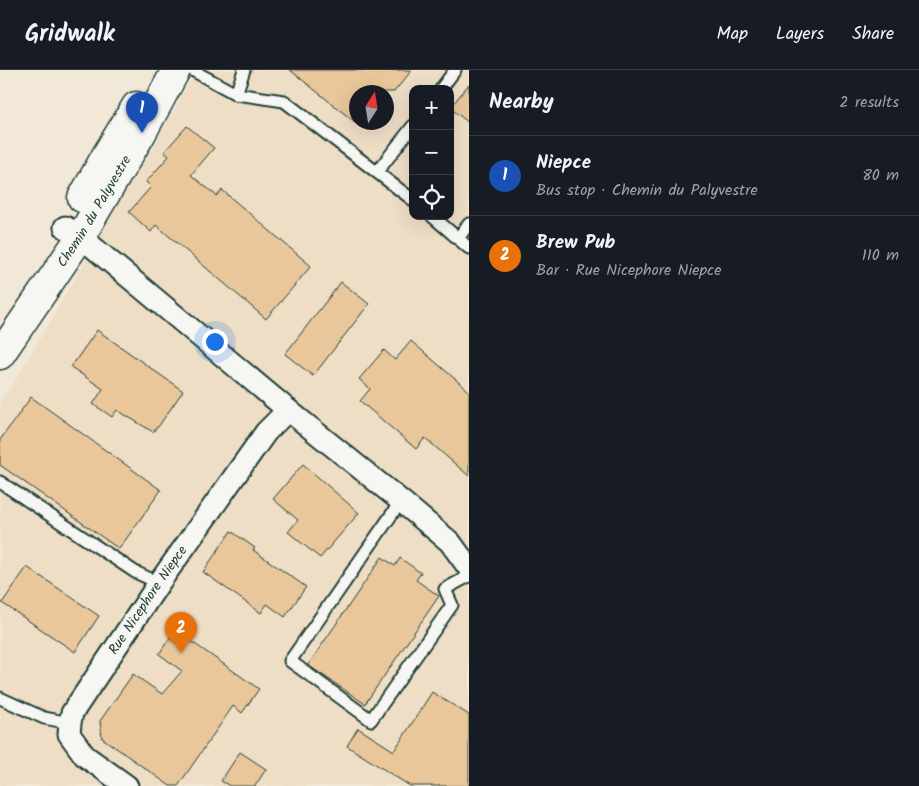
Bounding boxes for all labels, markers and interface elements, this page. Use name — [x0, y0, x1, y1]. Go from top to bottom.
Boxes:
text: Gridwalk — [25, 15, 115, 54]
text: Map — [717, 20, 748, 49]
text: Layers — [776, 20, 824, 49]
text: Share — [852, 20, 894, 49]
north arrow — [349, 85, 394, 130]
map controls — [409, 85, 454, 220]
button: + — [409, 85, 454, 130]
text: Nearby — [489, 86, 554, 119]
text: 2 results — [839, 90, 899, 115]
pin: 1 — [126, 92, 158, 133]
button: − — [409, 130, 454, 175]
text: Niepce — [536, 148, 591, 178]
street label: Chemin du Palyvestre — [52, 151, 138, 272]
text: 1 — [503, 163, 507, 188]
text: 80 m — [862, 163, 899, 188]
button: locate — [409, 175, 454, 220]
text: Bus stop · Chemin du Palyvestre — [536, 178, 758, 203]
text: Brew Pub — [536, 228, 615, 258]
text: 2 — [500, 243, 510, 268]
text: 110 m — [862, 243, 899, 268]
text: Bar · Rue Nicephore Niepce — [536, 258, 721, 283]
your location — [202, 329, 228, 355]
street label: Rue Nicephore Niepce — [103, 541, 193, 659]
pin: 2 — [165, 612, 197, 653]

